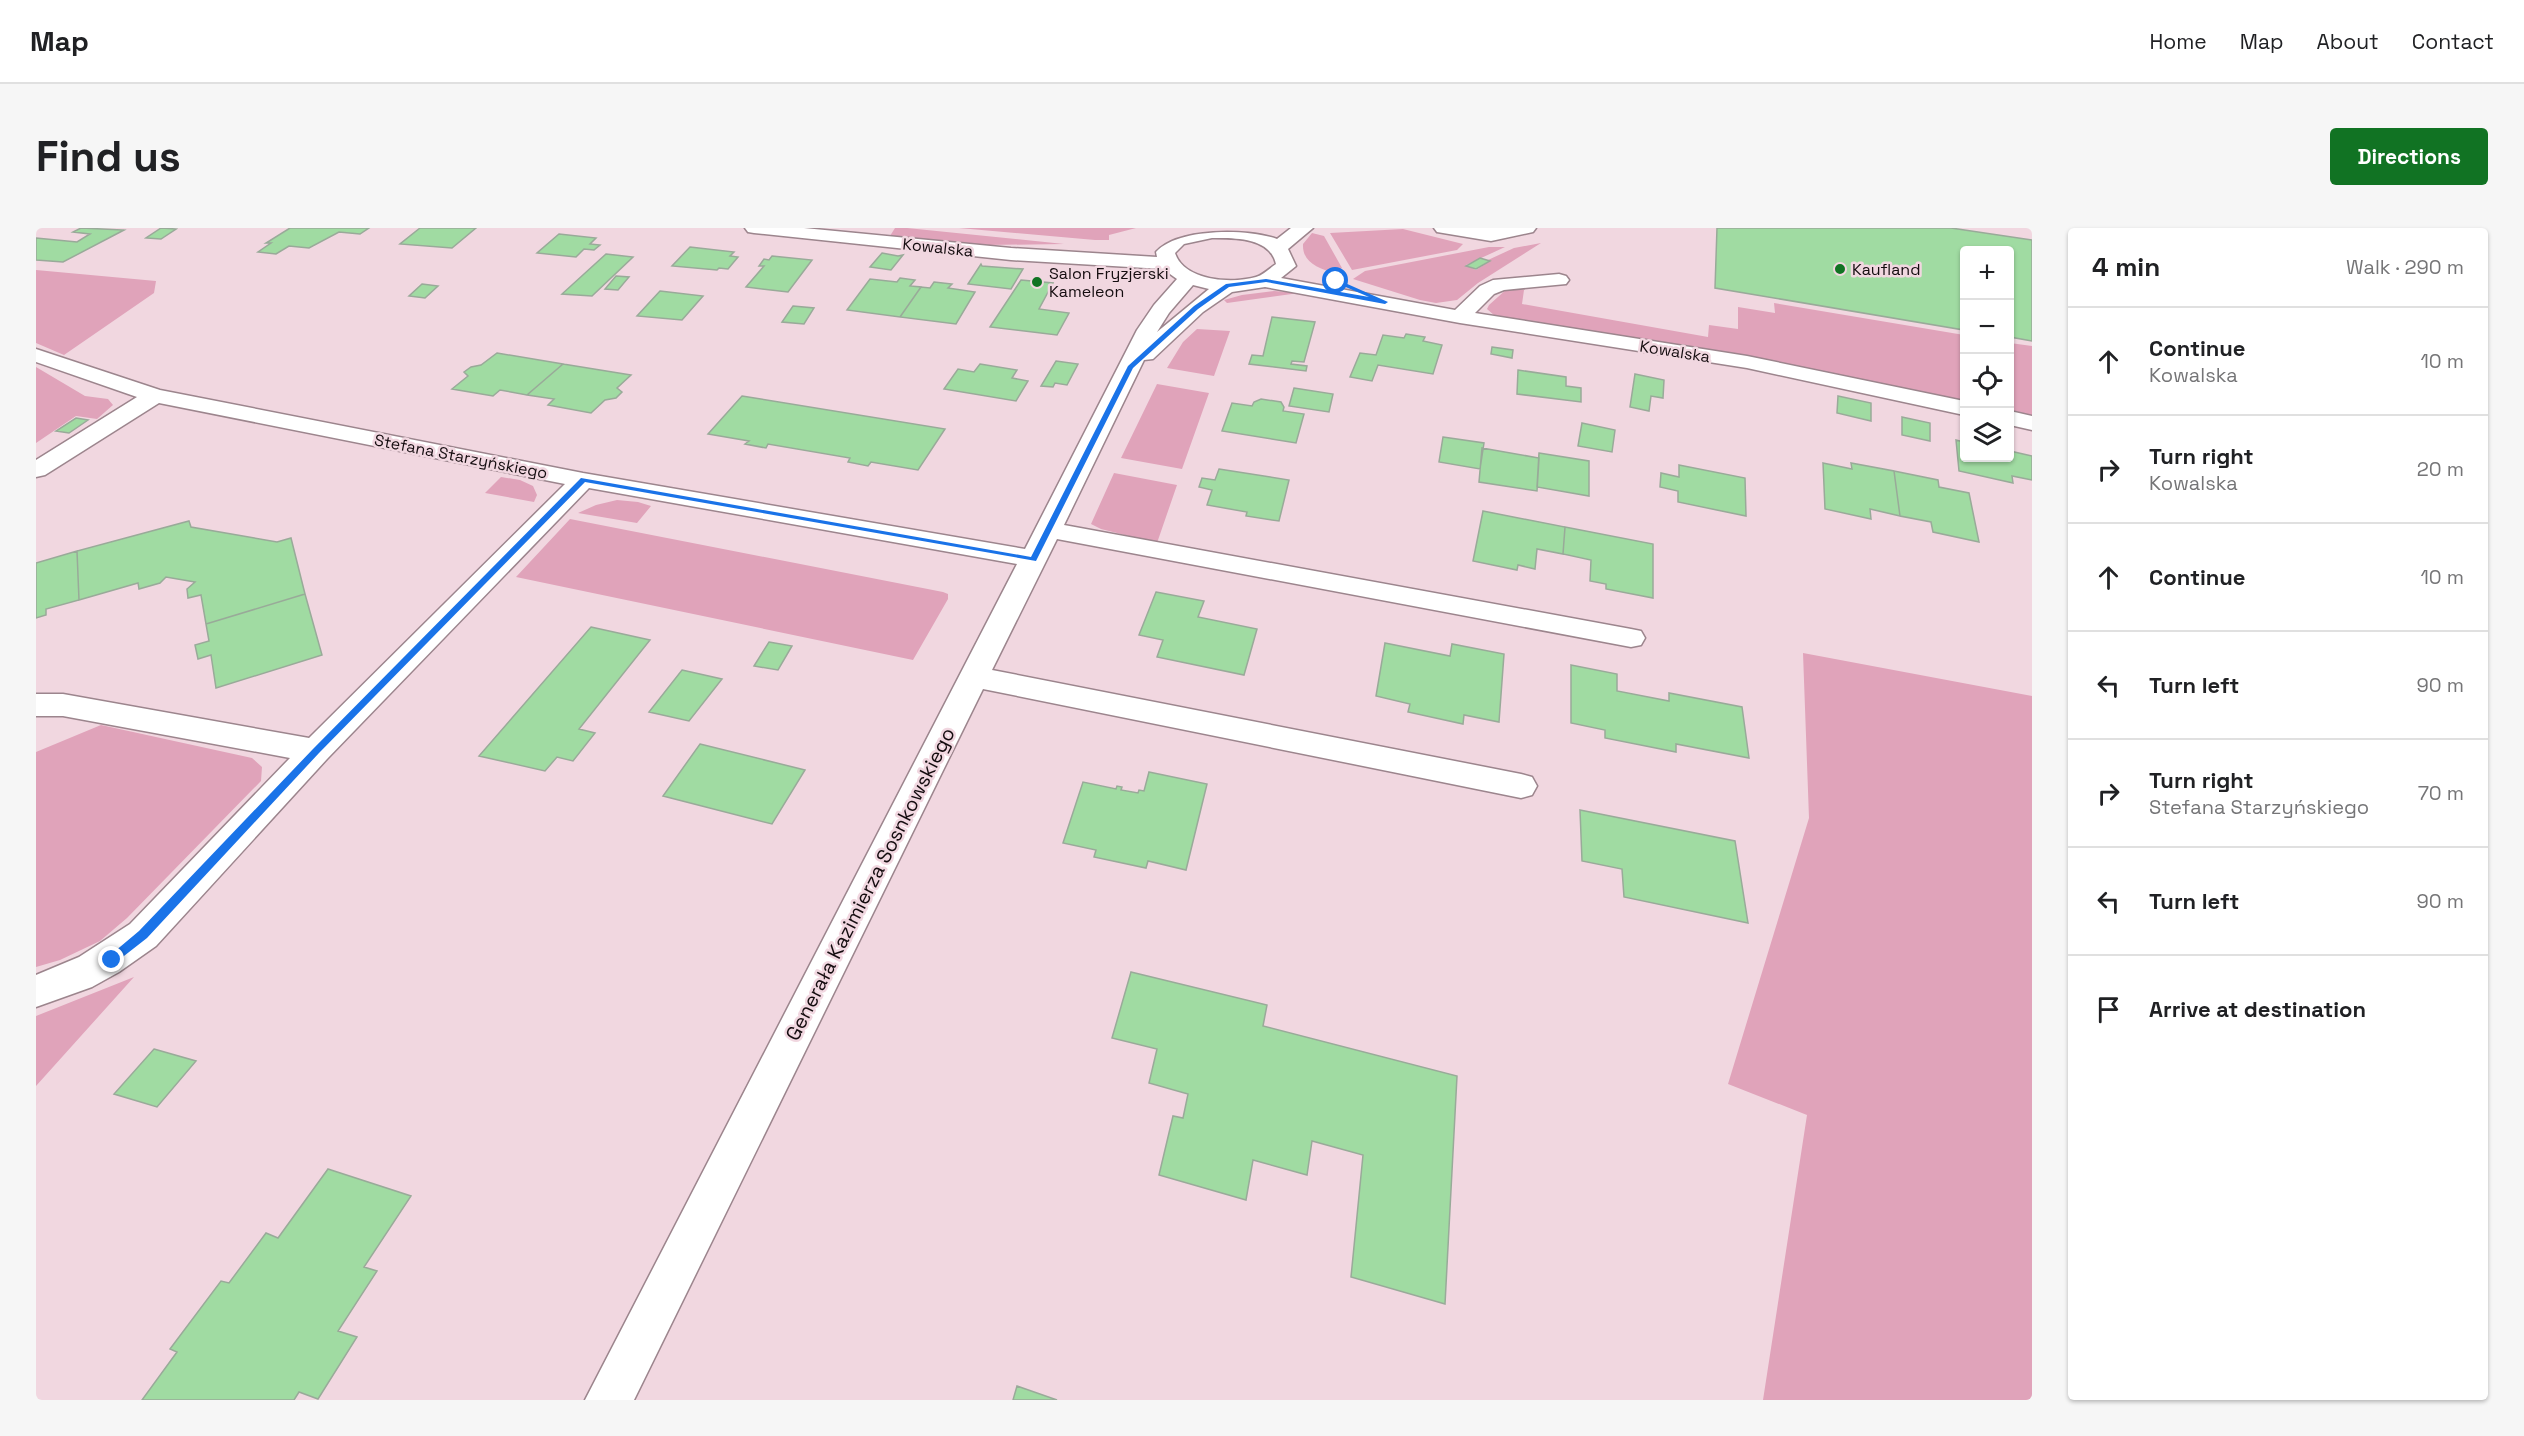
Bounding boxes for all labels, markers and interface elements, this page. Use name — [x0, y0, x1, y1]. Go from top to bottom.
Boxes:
text: Map — [30, 23, 89, 59]
text: Home — [2149, 28, 2207, 55]
text: Map — [2240, 28, 2284, 55]
text: About — [2317, 28, 2379, 55]
text: Contact — [2412, 28, 2494, 55]
button: Directions — [2330, 128, 2488, 185]
text: Find us — [36, 130, 181, 183]
street label: Kowalska — [902, 233, 974, 262]
map controls — [1960, 246, 2014, 462]
button: + — [1960, 246, 2014, 300]
text: 4 min — [2092, 250, 2160, 284]
text: Walk · 290 m — [2346, 254, 2464, 280]
place label: Kaufland — [1852, 259, 1920, 280]
marker: Kaufland — [1833, 262, 1847, 276]
place label: Salon Fryzjerski Kameleon — [1049, 263, 1169, 302]
route start — [1322, 267, 1348, 293]
marker: Salon Fryzjerski Kameleon — [1030, 275, 1044, 289]
button: − — [1960, 300, 2014, 354]
text: Continue — [2149, 334, 2245, 362]
street label: Kowalska — [1638, 336, 1712, 367]
icon: ahead — [2092, 345, 2125, 378]
text: 10 m — [2420, 348, 2464, 374]
button: locate — [1960, 354, 2014, 408]
text: Kowalska — [2149, 362, 2238, 388]
button: layers — [1960, 408, 2014, 462]
street label: Stefana Starzyńskiego — [372, 429, 549, 484]
text: Turn right — [2149, 442, 2254, 470]
icon: right — [2092, 453, 2125, 486]
text: 20 m — [2417, 456, 2464, 482]
text: Kowalska — [2149, 470, 2238, 496]
icon: ahead — [2092, 561, 2125, 594]
text: Continue — [2149, 563, 2245, 591]
text: 10 m — [2420, 564, 2464, 590]
icon: left — [2092, 669, 2125, 702]
text: Turn left — [2149, 671, 2239, 699]
text: 90 m — [2417, 672, 2464, 698]
street label: Generała Kazimierza Sosnkowskiego — [779, 723, 961, 1045]
text: Turn right — [2149, 766, 2254, 794]
icon: right — [2092, 777, 2125, 810]
text: 70 m — [2418, 780, 2464, 806]
text: Stefana Starzyńskiego — [2149, 794, 2369, 820]
icon: left — [2092, 885, 2125, 918]
text: Turn left — [2149, 887, 2239, 915]
text: 90 m — [2417, 888, 2464, 914]
route end — [98, 946, 124, 972]
icon: arrive — [2092, 993, 2125, 1026]
text: Arrive at destination — [2149, 995, 2366, 1023]

